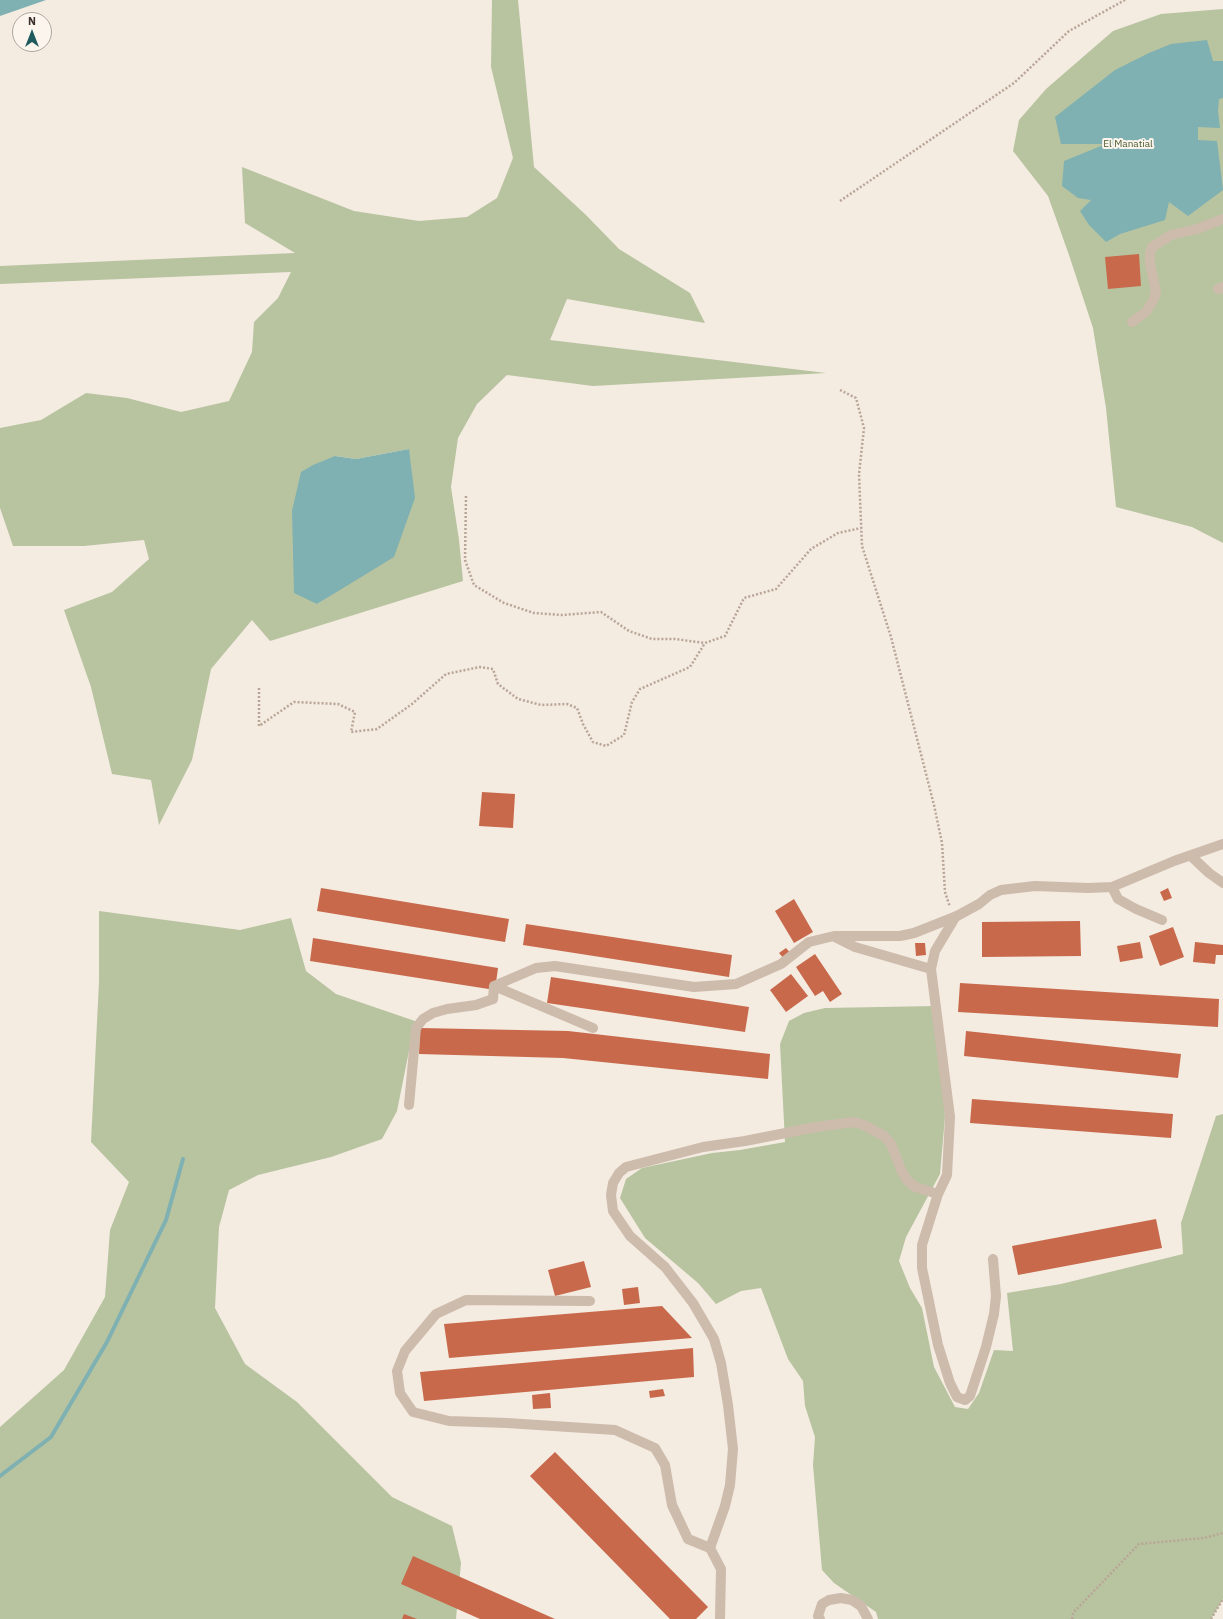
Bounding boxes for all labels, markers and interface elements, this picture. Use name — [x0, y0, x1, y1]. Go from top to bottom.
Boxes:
north arrow — [12, 12, 52, 52]
text: N — [28, 14, 36, 28]
park label: El Manatial — [1103, 138, 1153, 150]

